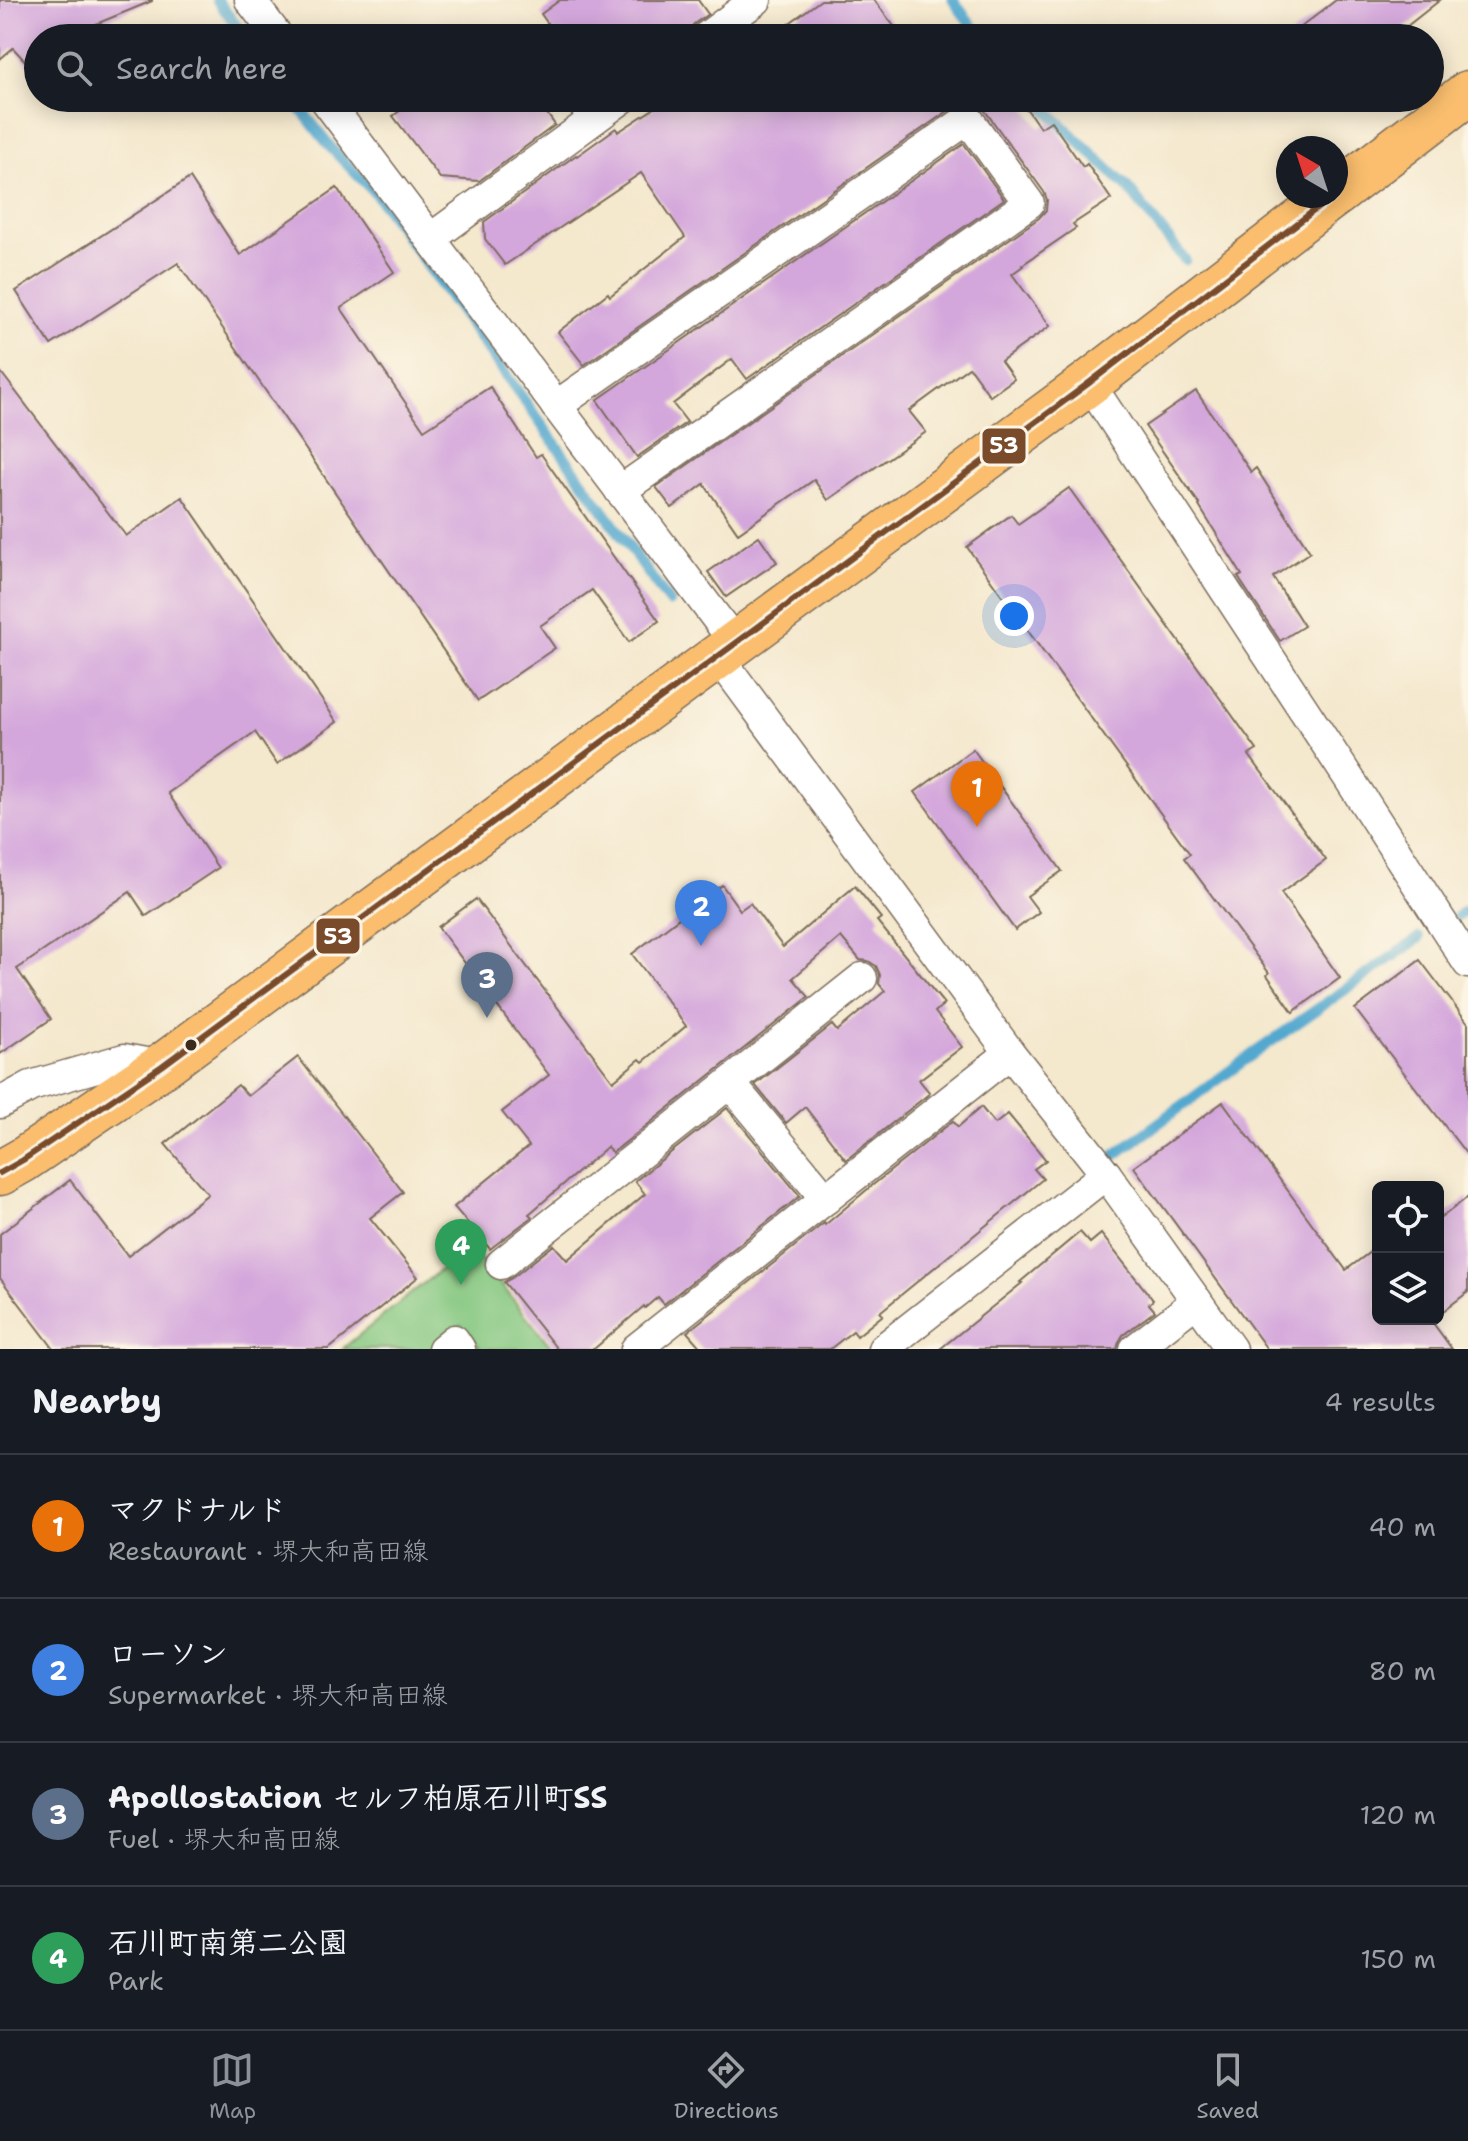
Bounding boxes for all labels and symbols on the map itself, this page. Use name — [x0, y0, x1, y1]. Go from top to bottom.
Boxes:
north arrow — [1276, 136, 1348, 208]
line badge: 53 — [981, 427, 1027, 465]
text: 53 — [990, 431, 1018, 460]
your location — [994, 596, 1034, 636]
pin: 1 — [951, 761, 1003, 827]
pin: 2 — [675, 880, 727, 946]
line badge: 53 — [315, 917, 361, 955]
text: 53 — [324, 922, 352, 951]
pin: 3 — [461, 952, 513, 1018]
unlabelled marker — [183, 1037, 199, 1053]
pin: 4 — [435, 1219, 487, 1285]

